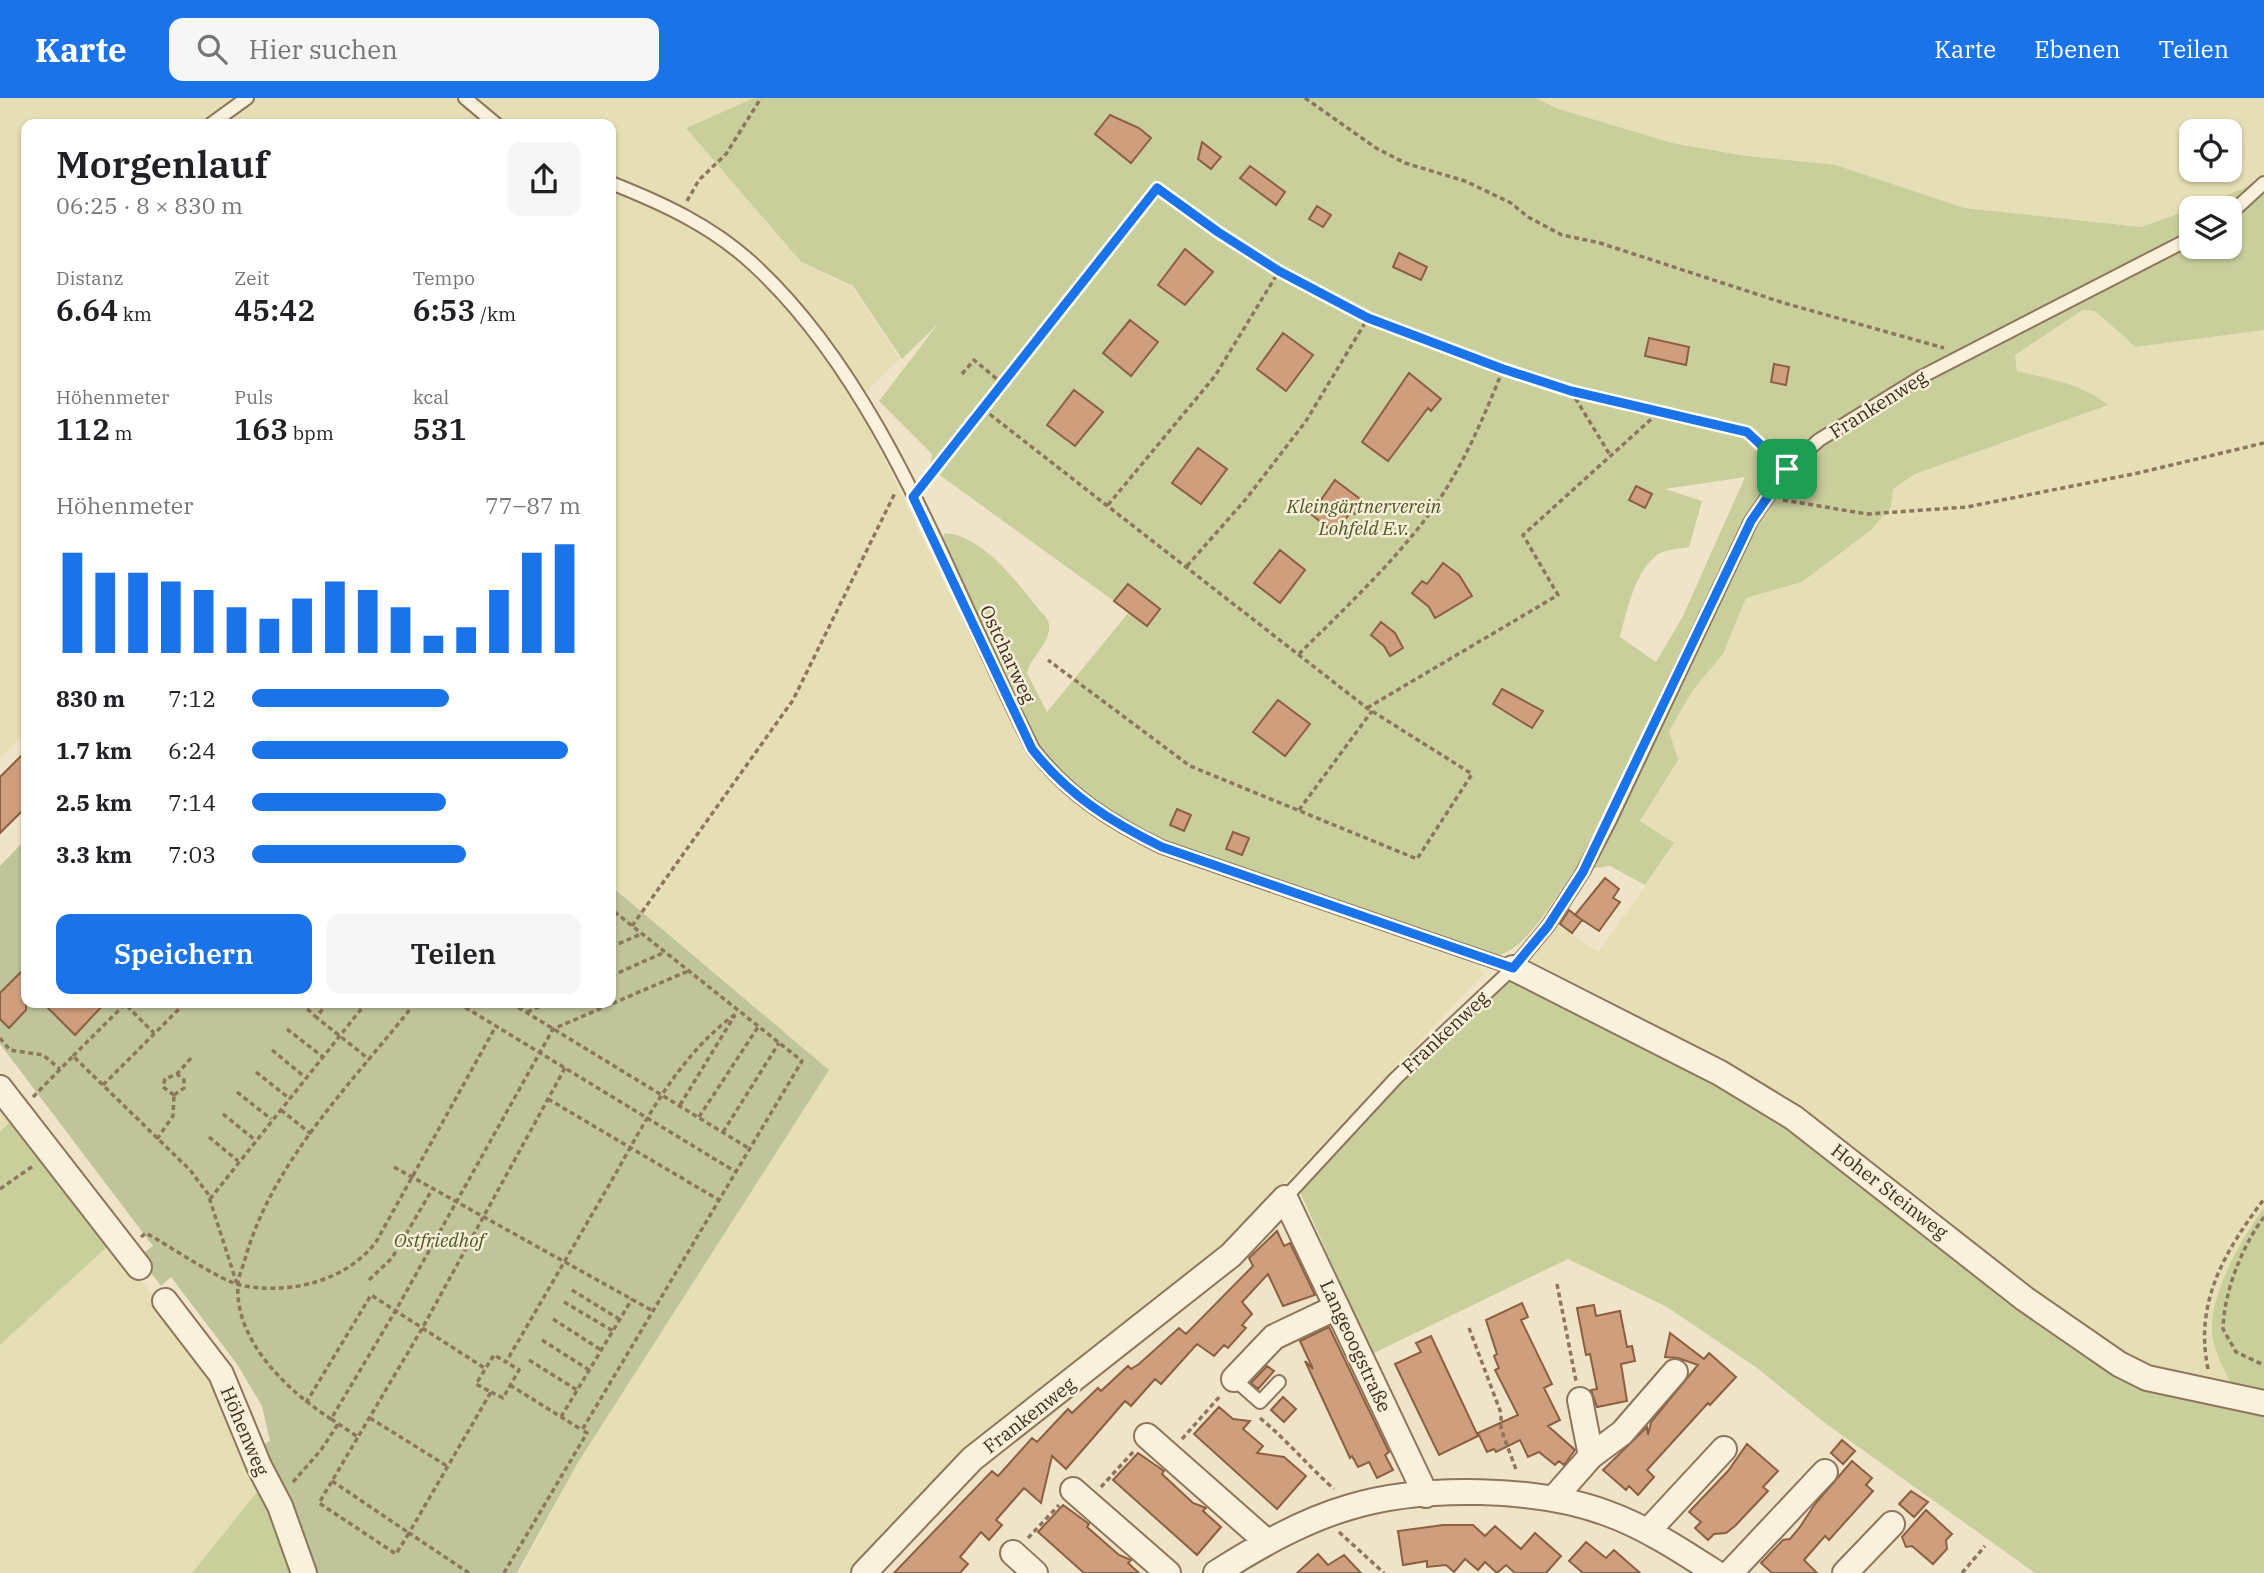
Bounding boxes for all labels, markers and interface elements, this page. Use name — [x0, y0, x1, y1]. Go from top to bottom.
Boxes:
search box — [169, 18, 659, 81]
text: Karte — [35, 28, 127, 71]
icon: search — [193, 30, 231, 68]
text: Hier suchen — [249, 32, 398, 66]
text: Karte — [1934, 33, 1996, 65]
text: Ebenen — [2034, 33, 2121, 65]
text: Teilen — [2159, 33, 2229, 65]
map controls — [2179, 119, 2242, 259]
button: locate — [2179, 119, 2242, 182]
text: Morgenlauf — [56, 139, 269, 188]
button: share — [507, 142, 581, 216]
text: 06:25 · 8 × 830 m — [56, 190, 243, 220]
button: layers — [2179, 196, 2242, 259]
text: Distanz — [56, 266, 123, 290]
text: Zeit — [234, 266, 269, 290]
text: Tempo — [413, 266, 475, 290]
text: 6.64 — [56, 290, 118, 329]
text: 45:42 — [234, 290, 315, 329]
text: 6:53 — [413, 290, 476, 329]
text: km — [118, 302, 152, 326]
text: /km — [476, 302, 516, 326]
street label: Frankenweg — [1825, 364, 1932, 443]
text: Höhenmeter — [56, 385, 169, 409]
text: Puls — [234, 385, 273, 409]
text: kcal — [413, 385, 449, 409]
text: 112 — [56, 409, 110, 448]
text: 163 — [234, 409, 288, 448]
text: 531 — [413, 409, 467, 448]
text: m — [110, 421, 133, 445]
text: bpm — [288, 421, 334, 445]
pin — [1757, 439, 1817, 499]
icon: arrive — [1768, 450, 1806, 488]
text: Höhenmeter — [56, 490, 193, 520]
text: 77–87 m — [485, 490, 581, 520]
park label: Kleingärtnerverein Lohfeld E.v. — [1286, 494, 1442, 540]
street label: Ostcharweg — [975, 601, 1041, 708]
text: 830 m — [56, 683, 125, 713]
text: 7:12 — [168, 683, 216, 713]
text: 1.7 km — [56, 735, 132, 765]
text: 6:24 — [168, 735, 216, 765]
text: 2.5 km — [56, 787, 132, 817]
text: 7:14 — [168, 787, 216, 817]
text: 3.3 km — [56, 839, 132, 869]
text: 7:03 — [168, 839, 216, 869]
button: Speichern — [56, 914, 312, 994]
button: Teilen — [326, 914, 581, 994]
street label: Frankenweg — [1396, 985, 1494, 1078]
street label: Hoher Steinweg — [1827, 1138, 1954, 1244]
park label: Ostfriedhof — [394, 1228, 487, 1252]
street label: Langeoogstraße — [1315, 1276, 1397, 1416]
street label: Frankenweg — [978, 1371, 1080, 1458]
street label: Höhenweg — [215, 1383, 275, 1480]

